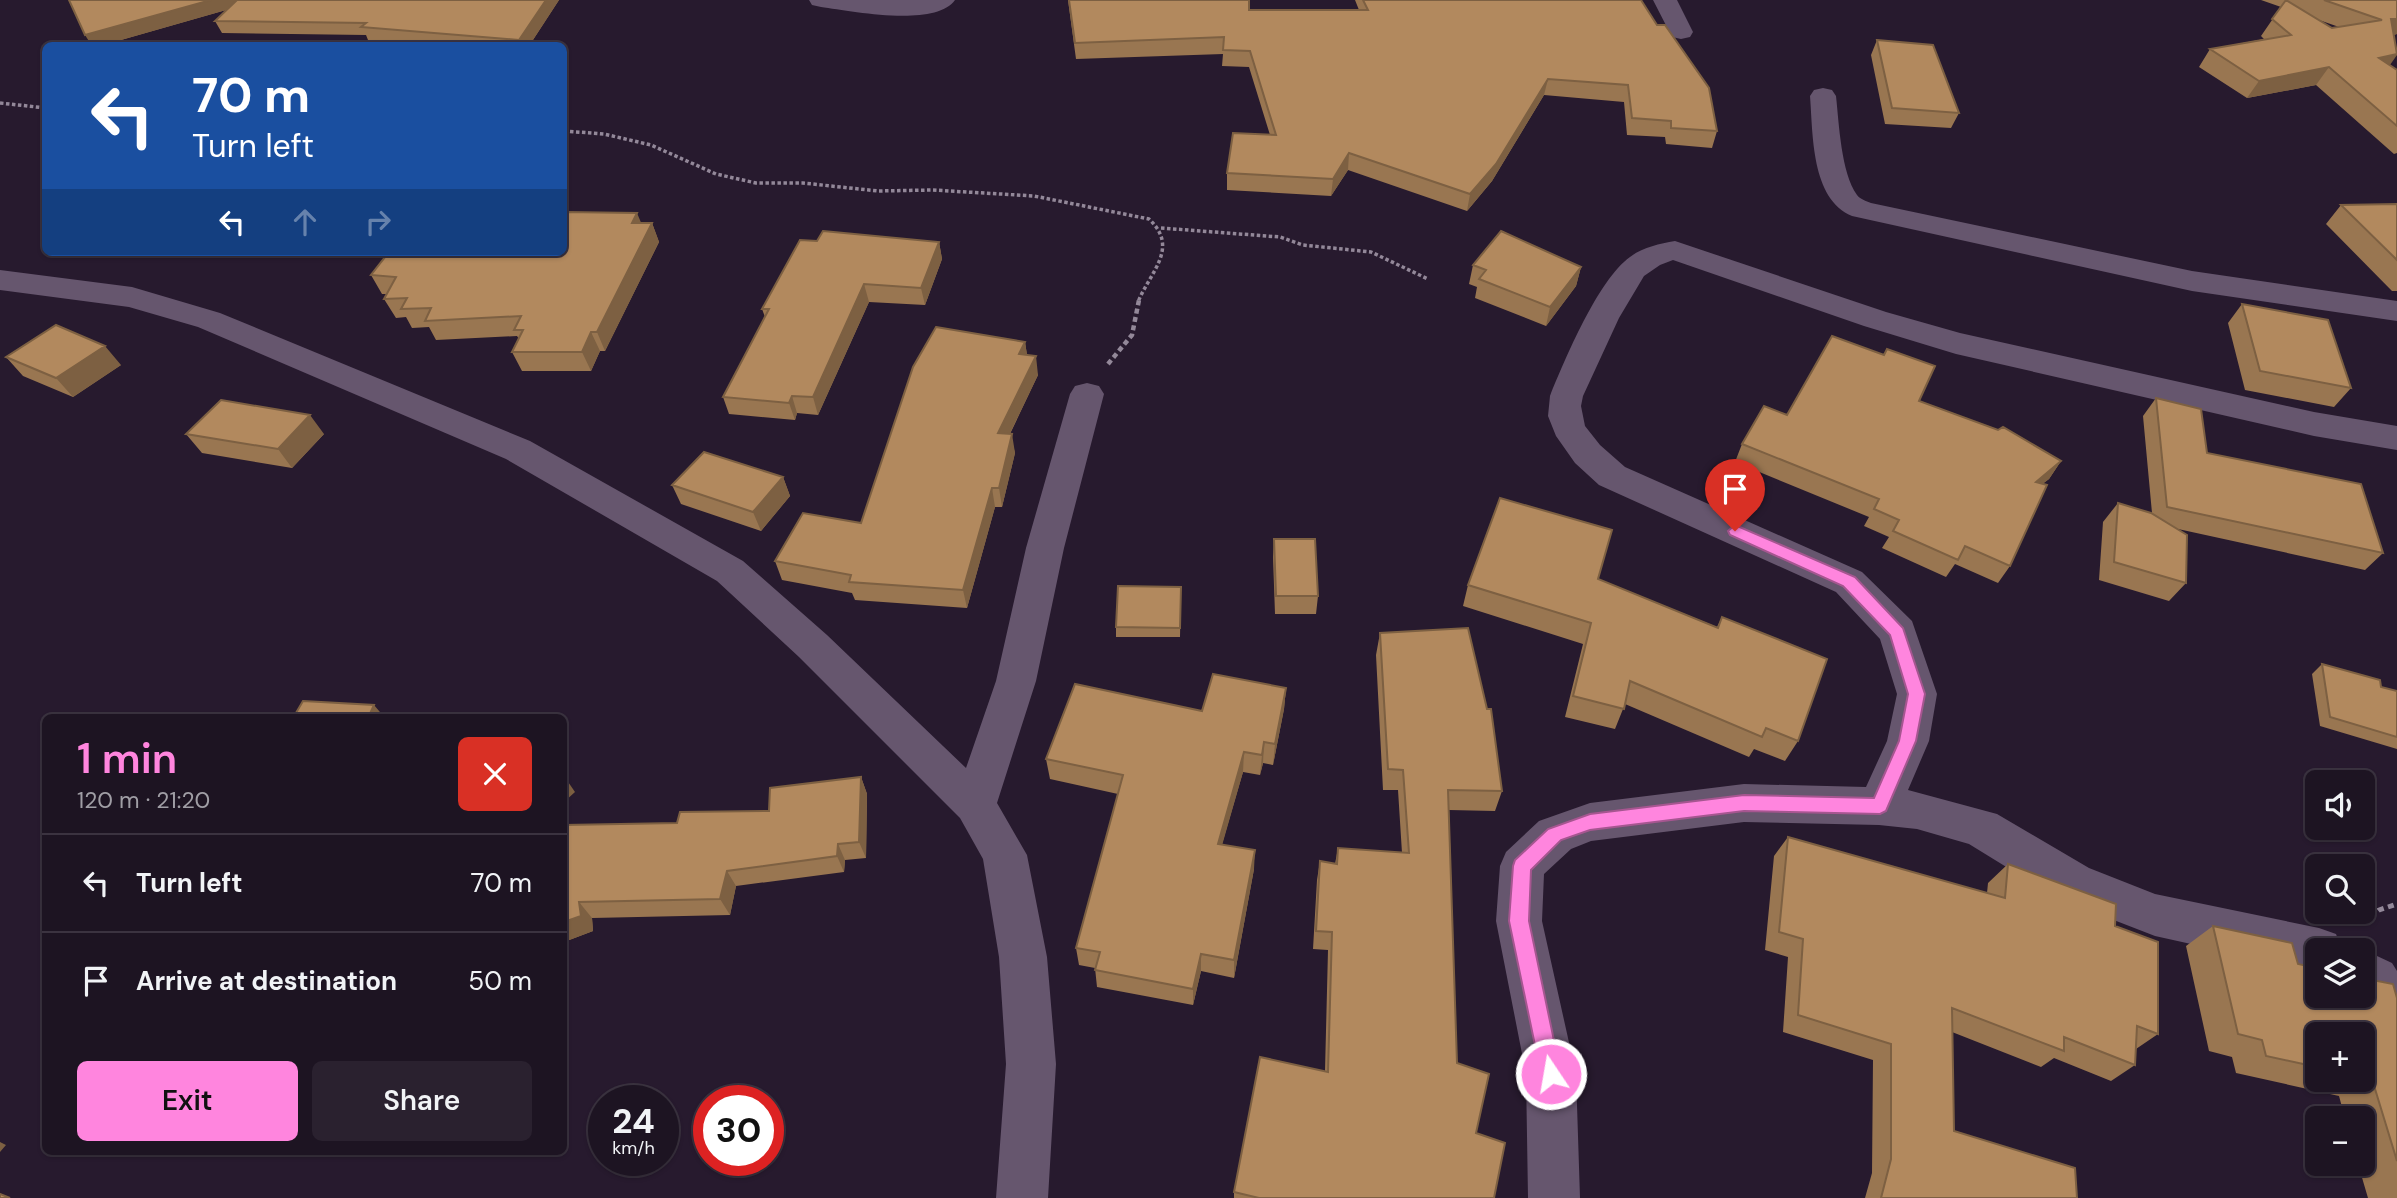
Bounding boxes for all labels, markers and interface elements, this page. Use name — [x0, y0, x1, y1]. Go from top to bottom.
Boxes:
text: 70 m — [192, 63, 310, 127]
icon: left — [77, 70, 168, 161]
text: Turn left — [192, 125, 314, 167]
icon: left — [213, 203, 251, 241]
icon: ahead — [286, 203, 324, 241]
icon: right — [359, 203, 397, 241]
pin — [1705, 459, 1765, 531]
icon: arrive — [1716, 470, 1754, 508]
text: 1 min — [77, 731, 177, 786]
button: close — [458, 737, 532, 811]
map controls — [2305, 770, 2375, 1176]
button: sound — [2305, 770, 2375, 840]
text: 120 m · 21:20 — [77, 785, 210, 815]
button: search — [2305, 854, 2375, 924]
icon: left — [77, 864, 115, 902]
text: Turn left — [136, 866, 243, 900]
text: 70 m — [471, 866, 532, 900]
button: layers — [2305, 938, 2375, 1008]
icon: arrive — [77, 962, 115, 1000]
text: Arrive at destination — [136, 964, 397, 998]
text: 50 m — [468, 964, 532, 998]
button: + — [2305, 1022, 2375, 1092]
position arrow — [1514, 1037, 1588, 1111]
button: Exit — [77, 1061, 298, 1141]
button: Share — [312, 1061, 532, 1141]
speed limit sign: 30 — [693, 1085, 784, 1176]
text: 24 — [612, 1098, 655, 1144]
button: − — [2305, 1106, 2375, 1176]
text: km/h — [612, 1136, 655, 1160]

